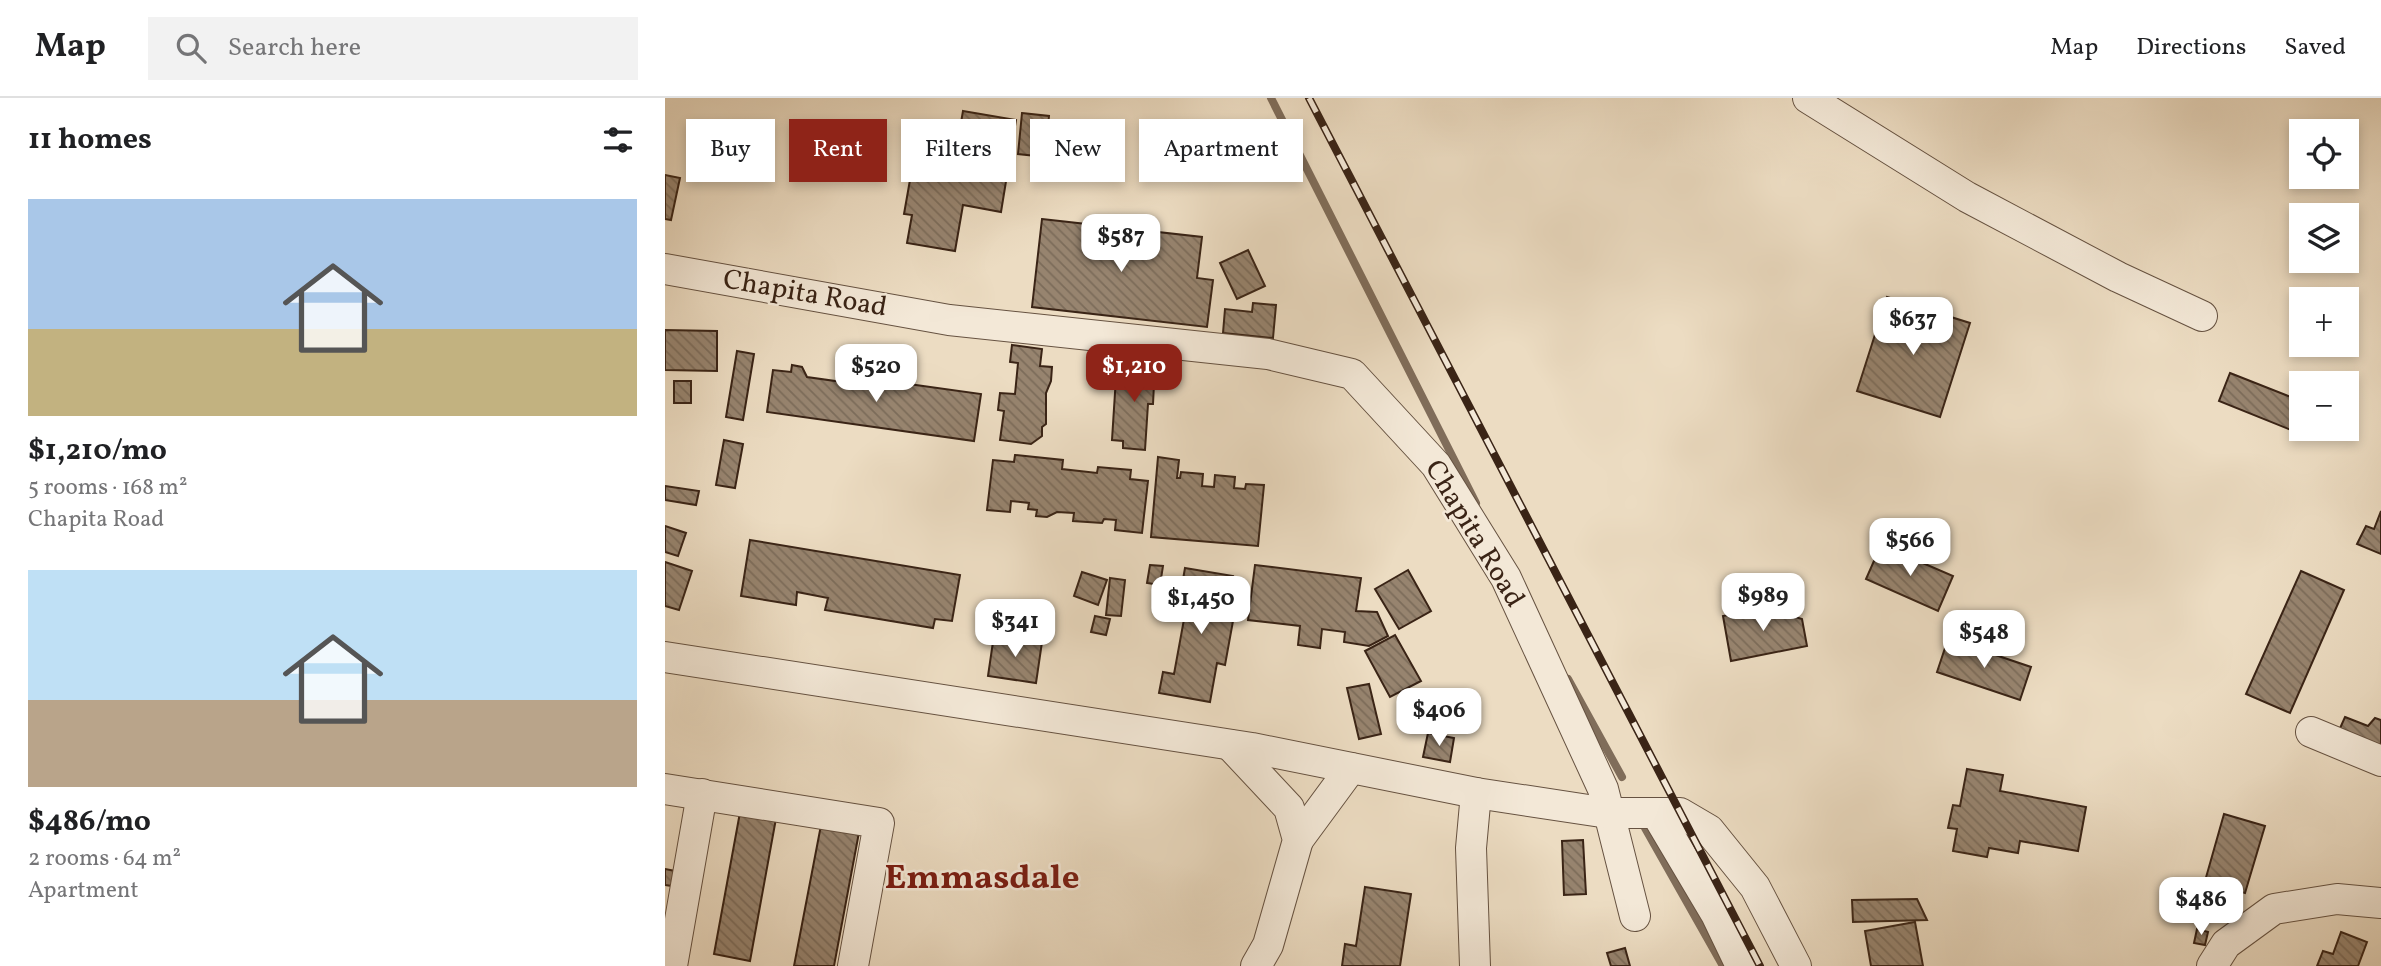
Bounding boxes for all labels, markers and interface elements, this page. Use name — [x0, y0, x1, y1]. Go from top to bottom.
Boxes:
search box — [148, 17, 638, 80]
text: Map — [35, 25, 106, 71]
icon: search — [172, 29, 210, 67]
text: Search here — [228, 30, 361, 66]
text: Map — [2050, 31, 2098, 65]
text: Directions — [2136, 31, 2246, 65]
text: Saved — [2284, 31, 2346, 65]
text: 11 homes — [28, 119, 152, 161]
chip: Buy — [686, 119, 775, 182]
chip: Rent — [789, 119, 887, 182]
chip: Filters — [901, 119, 1016, 182]
chip: New — [1030, 119, 1125, 182]
chip: Apartment — [1139, 119, 1303, 182]
map controls — [2289, 119, 2359, 441]
button: locate — [2289, 119, 2359, 189]
icon: filters — [599, 121, 637, 159]
button: layers — [2289, 203, 2359, 273]
pin: $587 — [1080, 214, 1162, 274]
text: $587 — [1097, 221, 1145, 253]
icon: home — [270, 245, 396, 371]
street label: Chapita Road — [720, 260, 890, 328]
button: + — [2289, 287, 2359, 357]
pin: $637 — [1872, 298, 1954, 357]
text: $637 — [1889, 304, 1937, 336]
pin: $520 — [835, 344, 917, 404]
pin: $1,210 — [1077, 344, 1191, 404]
text: $520 — [851, 351, 901, 383]
text: $1,210 — [1102, 351, 1166, 383]
button: − — [2289, 371, 2359, 441]
text: $1,210/mo — [28, 430, 167, 472]
street label: Chapita Road — [1415, 453, 1533, 615]
text: 5 rooms · 168 m² — [28, 472, 187, 504]
text: Chapita Road — [28, 504, 164, 536]
pin: $566 — [1869, 518, 1951, 578]
text: $566 — [1885, 525, 1935, 557]
pin: $989 — [1722, 574, 1804, 633]
pin: $1,450 — [1144, 576, 1258, 636]
text: $989 — [1738, 580, 1788, 612]
text: $1,450 — [1167, 583, 1235, 615]
pin: $341 — [974, 600, 1056, 659]
text: $341 — [991, 606, 1039, 638]
pin: $548 — [1943, 610, 2025, 670]
icon: home — [270, 616, 396, 742]
text: $548 — [1959, 617, 2009, 649]
pin: $406 — [1398, 688, 1480, 748]
text: $406 — [1412, 695, 1466, 727]
text: $486/mo — [28, 801, 151, 843]
text: 2 rooms · 64 m² — [28, 843, 181, 875]
district label: Emmasdale — [884, 855, 1080, 903]
text: Apartment — [28, 875, 139, 907]
pin: $486 — [2160, 878, 2242, 937]
text: $486 — [2175, 884, 2227, 916]

